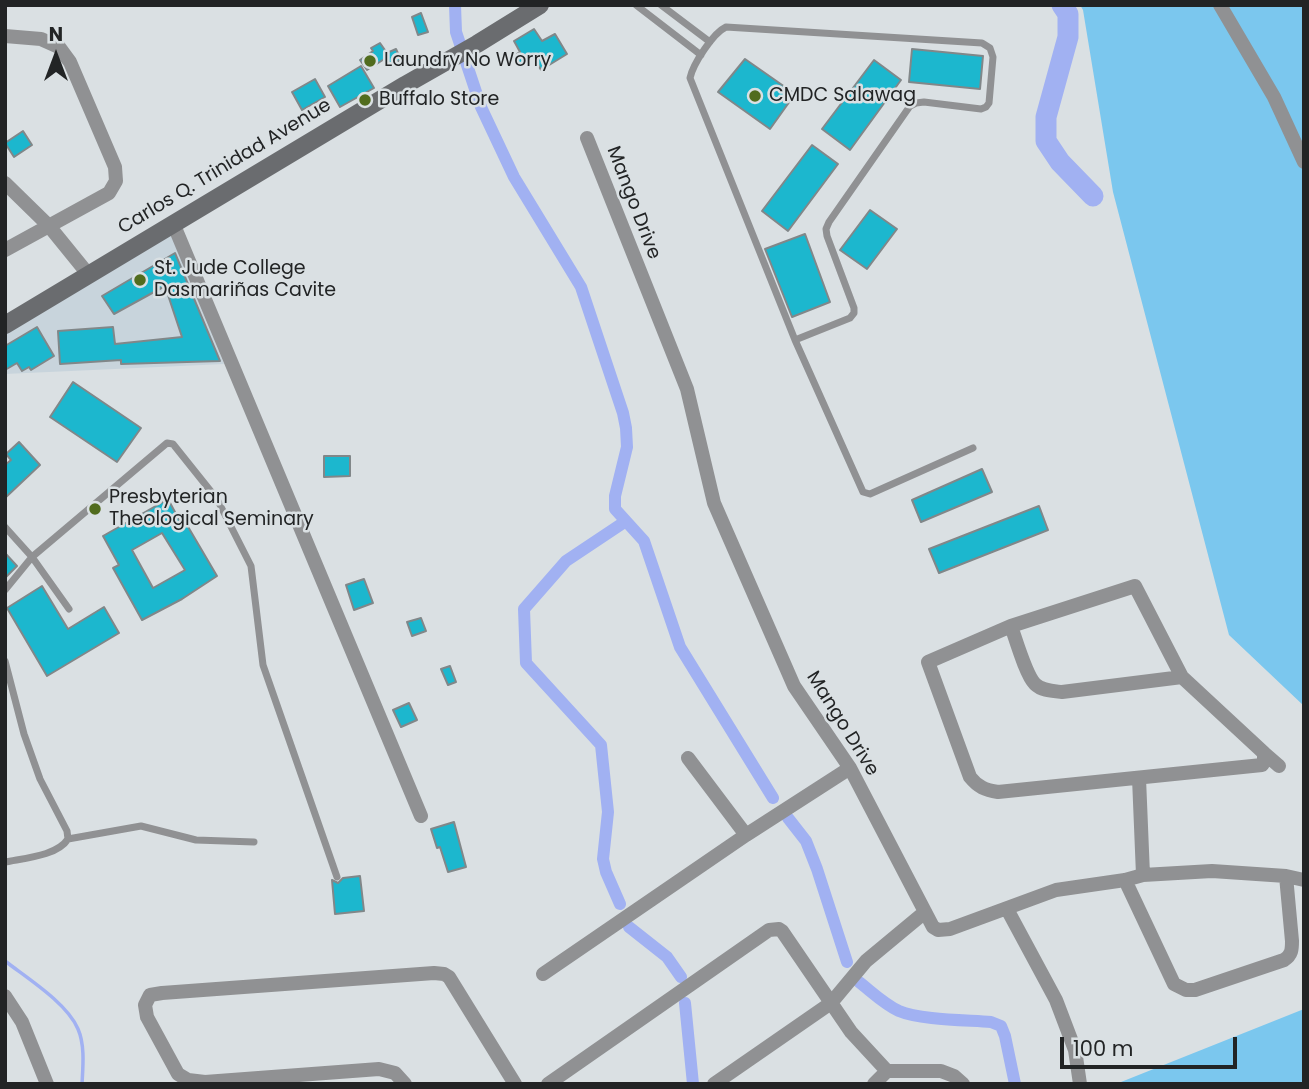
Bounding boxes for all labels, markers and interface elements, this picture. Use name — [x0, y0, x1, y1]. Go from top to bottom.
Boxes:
north arrow — [21, 21, 91, 91]
text: N — [49, 21, 63, 48]
place label: Laundry No Worry — [384, 50, 551, 72]
marker: Laundry No Worry — [362, 53, 378, 69]
place label: CMDC Salawag — [769, 85, 916, 107]
marker: CMDC Salawag — [747, 88, 763, 104]
place label: Buffalo Store — [379, 89, 499, 111]
marker: Buffalo Store — [357, 92, 373, 108]
street label: Carlos Q. Trinidad Avenue — [114, 94, 336, 240]
street label: Mango Drive — [601, 143, 665, 263]
place label: St. Jude College Dasmariñas Cavite — [154, 258, 336, 302]
marker: St. Jude College Dasmariñas Cavite — [132, 272, 148, 288]
place label: Presbyterian Theological Seminary — [109, 487, 314, 531]
marker: Presbyterian Theological Seminary — [87, 501, 103, 517]
street label: Mango Drive — [801, 667, 883, 781]
scale bar — [1064, 1023, 1241, 1066]
text: 100 m — [1073, 1034, 1133, 1063]

